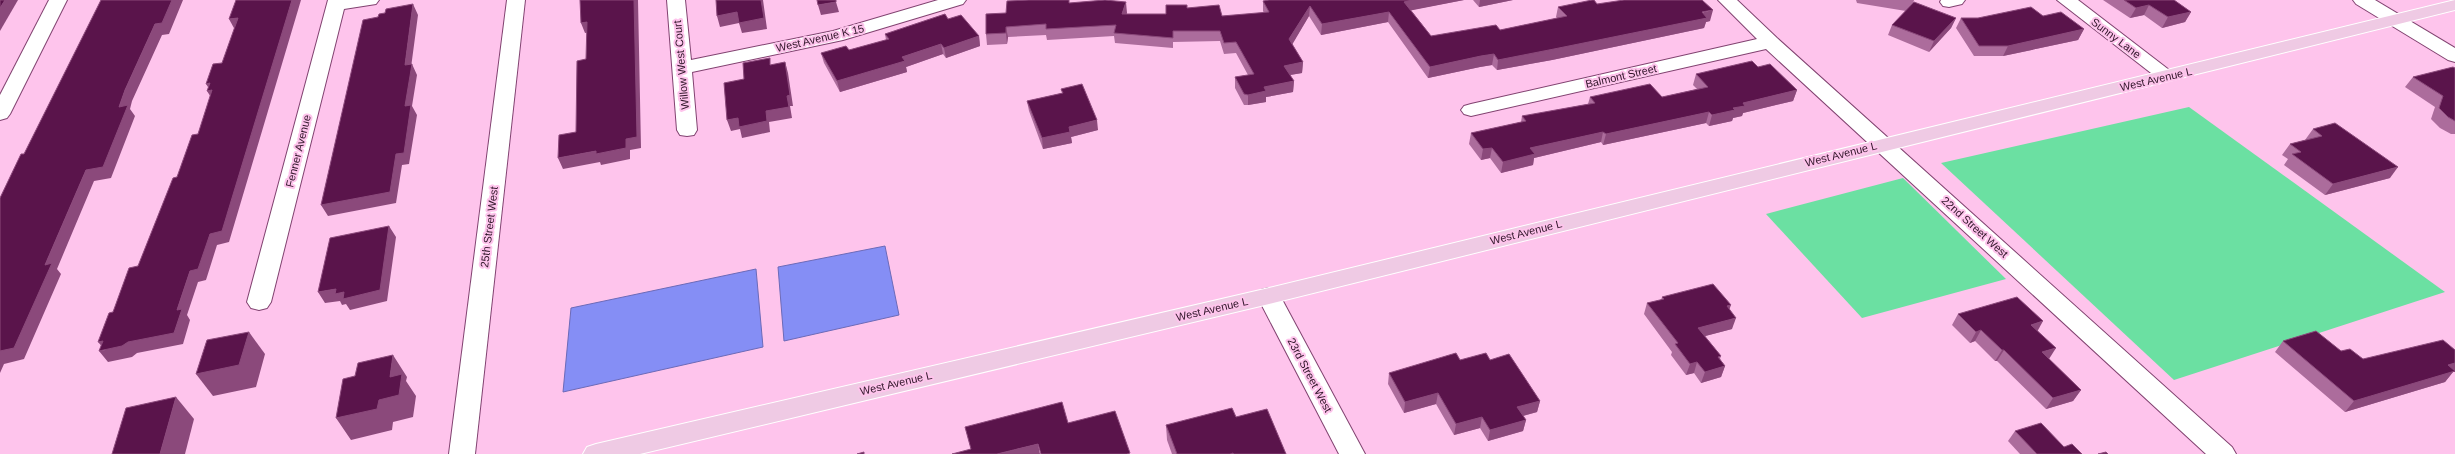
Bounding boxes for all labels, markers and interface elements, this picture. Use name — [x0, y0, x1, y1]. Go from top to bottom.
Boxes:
street label: Sunny Lane — [2089, 16, 2143, 60]
street label: Willow West Court — [671, 20, 691, 110]
street label: West Avenue K 15 — [775, 22, 865, 54]
street label: Balmont Street — [1584, 62, 1658, 90]
street label: West Avenue L — [2119, 65, 2193, 93]
street label: Fenner Avenue — [283, 113, 313, 189]
street label: West Avenue L — [1804, 139, 1878, 169]
street label: 25th Street West — [478, 186, 500, 268]
street label: 22nd Street West — [1939, 194, 2011, 260]
street label: West Avenue L — [1489, 217, 1563, 247]
street label: West Avenue L — [1175, 295, 1249, 323]
street label: 23rd Street West — [1285, 336, 1335, 414]
street label: West Avenue L — [859, 369, 933, 397]

